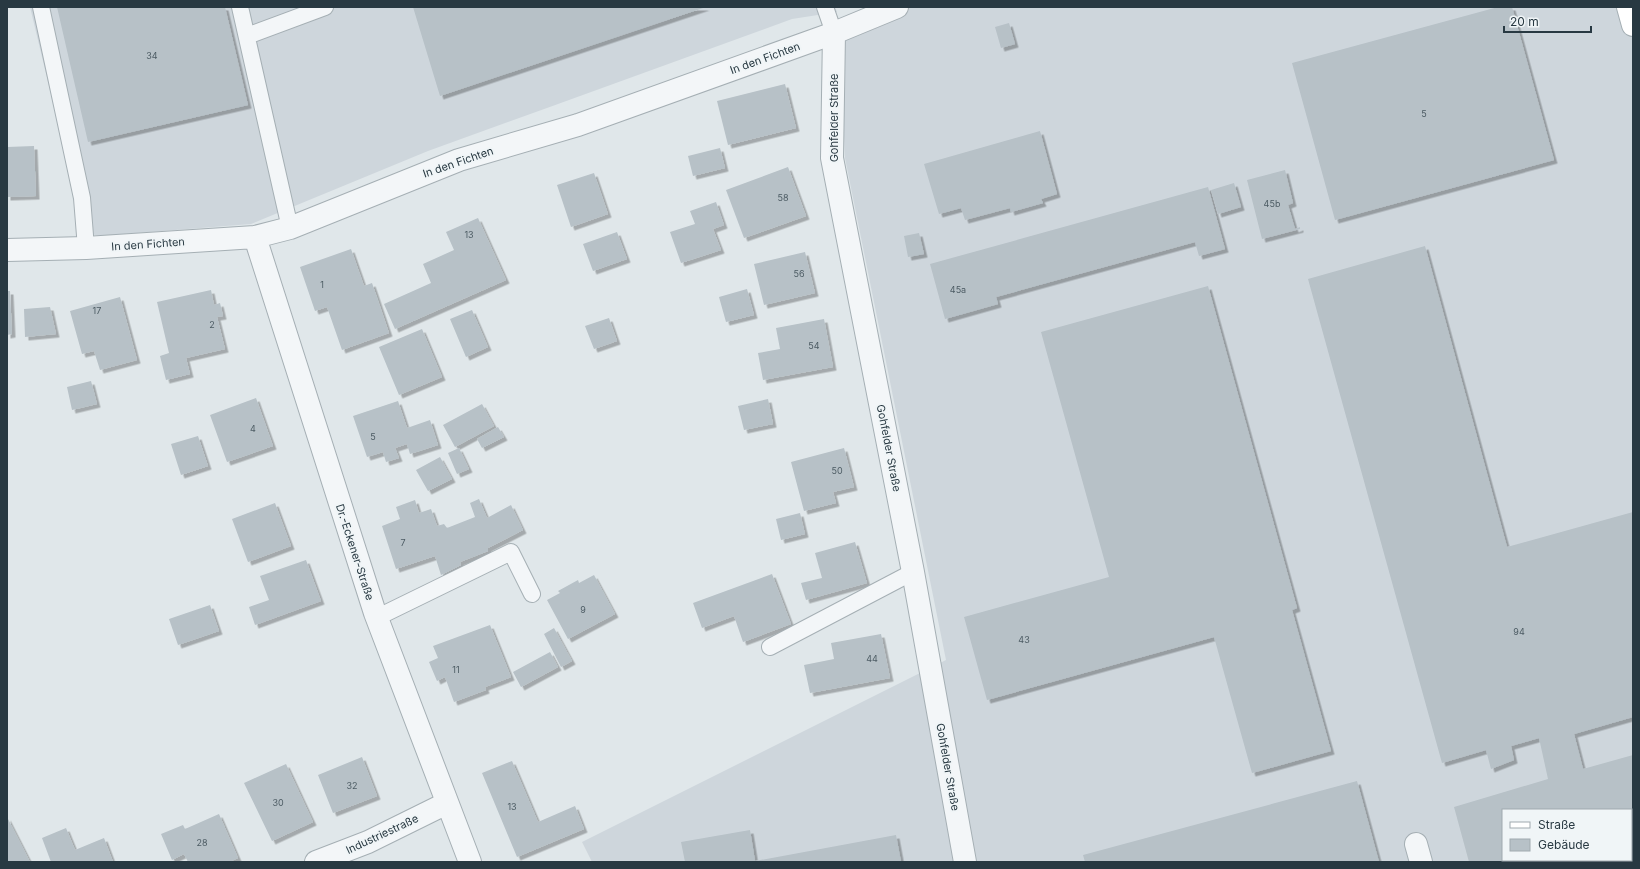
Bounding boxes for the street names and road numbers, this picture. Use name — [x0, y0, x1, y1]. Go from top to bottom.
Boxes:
street label: In den Fichten — [728, 39, 802, 77]
street label: Gohfelder Straße — [827, 74, 841, 162]
street label: In den Fichten — [421, 143, 495, 181]
street label: In den Fichten — [111, 234, 185, 254]
street label: Gohfelder Straße — [874, 403, 904, 493]
street label: Dr.-Eckener-Straße — [333, 502, 377, 602]
street label: Gohfelder Straße — [933, 722, 963, 812]
street label: Industriestraße — [344, 811, 420, 857]

